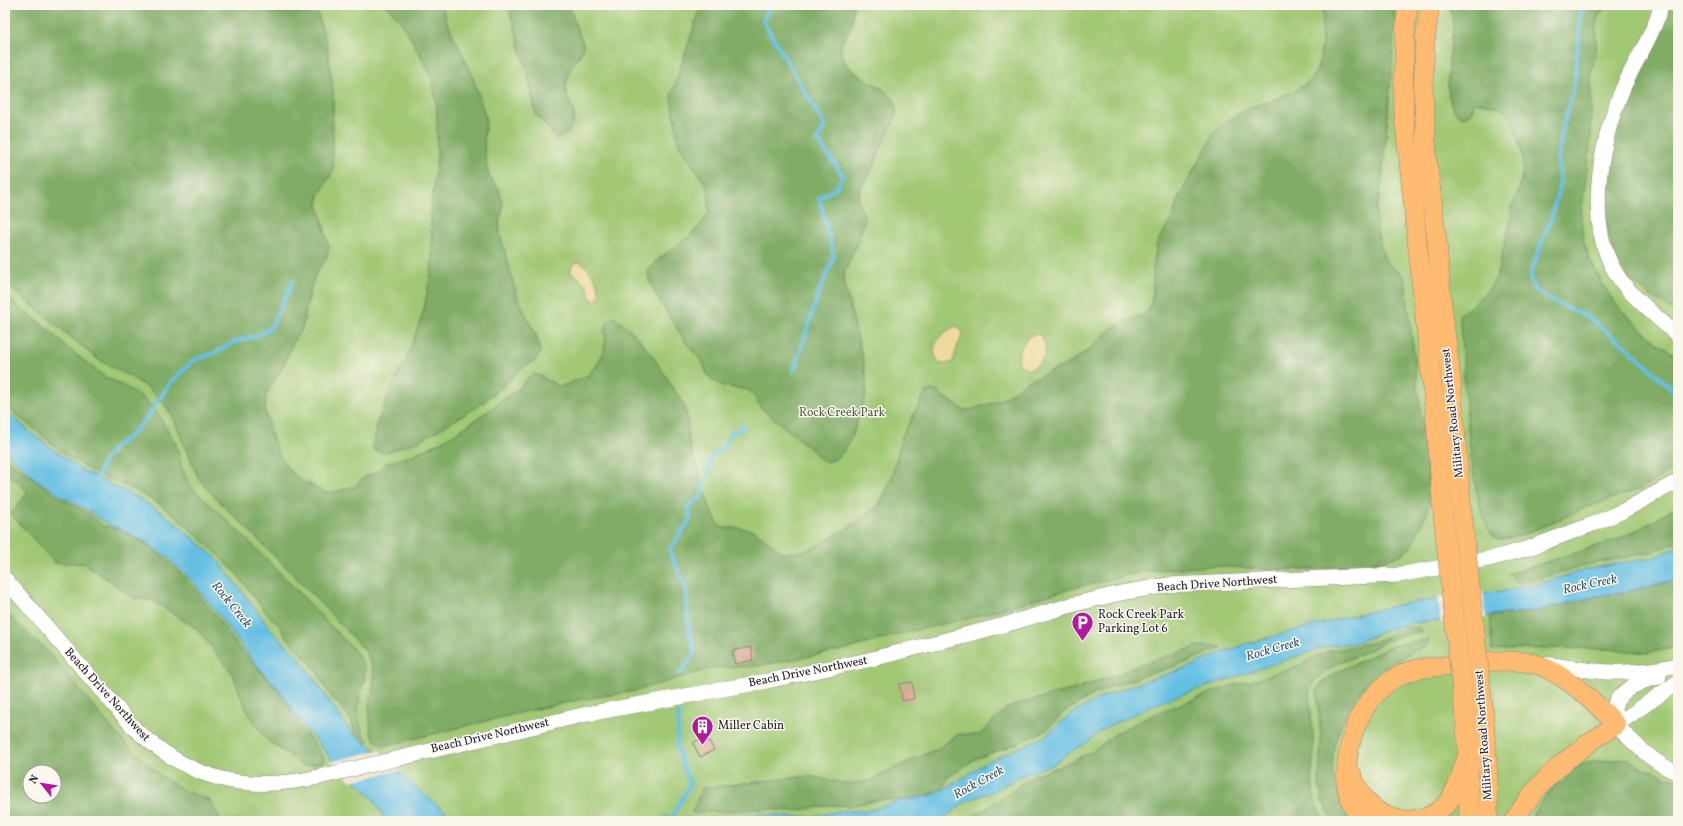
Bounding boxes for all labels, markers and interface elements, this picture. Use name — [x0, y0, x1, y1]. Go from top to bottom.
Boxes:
street label: Military Road Northwest — [1438, 347, 1468, 479]
park label: Rock Creek Park — [799, 405, 885, 421]
water label: Rock Creek — [1561, 570, 1619, 600]
street label: Beach Drive Northwest — [1156, 572, 1278, 596]
water label: Rock Creek — [207, 578, 255, 632]
place label: Rock Creek Park Parking Lot 6 — [1098, 607, 1185, 637]
parking icon: Rock Creek Park Parking Lot 6 — [1070, 609, 1096, 642]
water label: Rock Creek — [1244, 634, 1302, 666]
street label: Beach Drive Northwest — [61, 645, 153, 745]
street label: Beach Drive Northwest — [747, 653, 869, 691]
street label: Military Road Northwest — [1471, 669, 1497, 801]
building icon: Miller Cabin — [690, 713, 716, 746]
street label: Beach Drive Northwest — [429, 715, 551, 757]
place label: Miller Cabin — [718, 718, 784, 734]
water label: Rock Creek — [951, 762, 1007, 804]
north arrow — [22, 764, 62, 804]
text: N — [26, 773, 43, 787]

